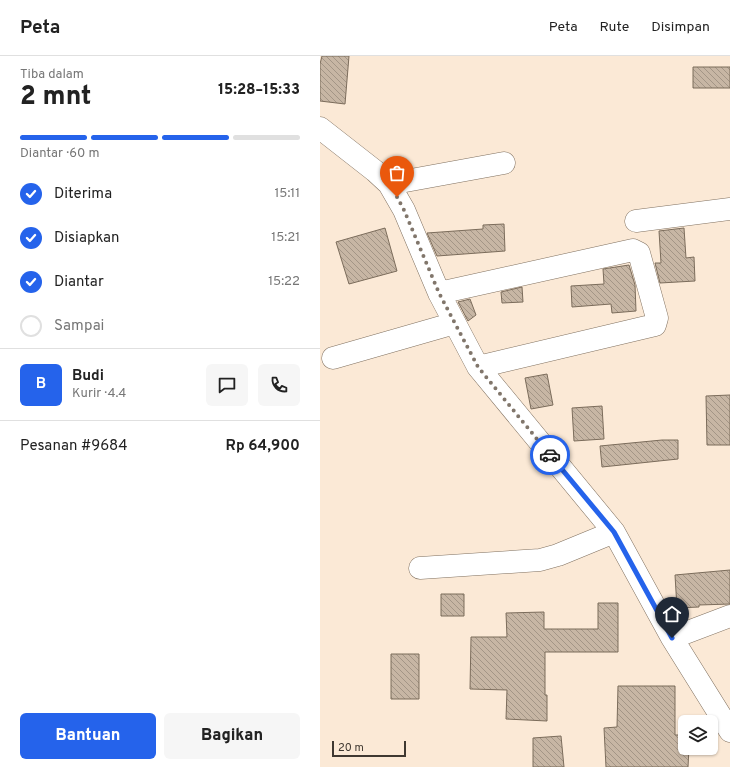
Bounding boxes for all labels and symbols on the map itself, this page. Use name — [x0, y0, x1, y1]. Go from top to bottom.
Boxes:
pin — [380, 156, 414, 197]
courier — [530, 435, 570, 475]
pin — [655, 597, 689, 638]
scale bar — [332, 739, 406, 758]

